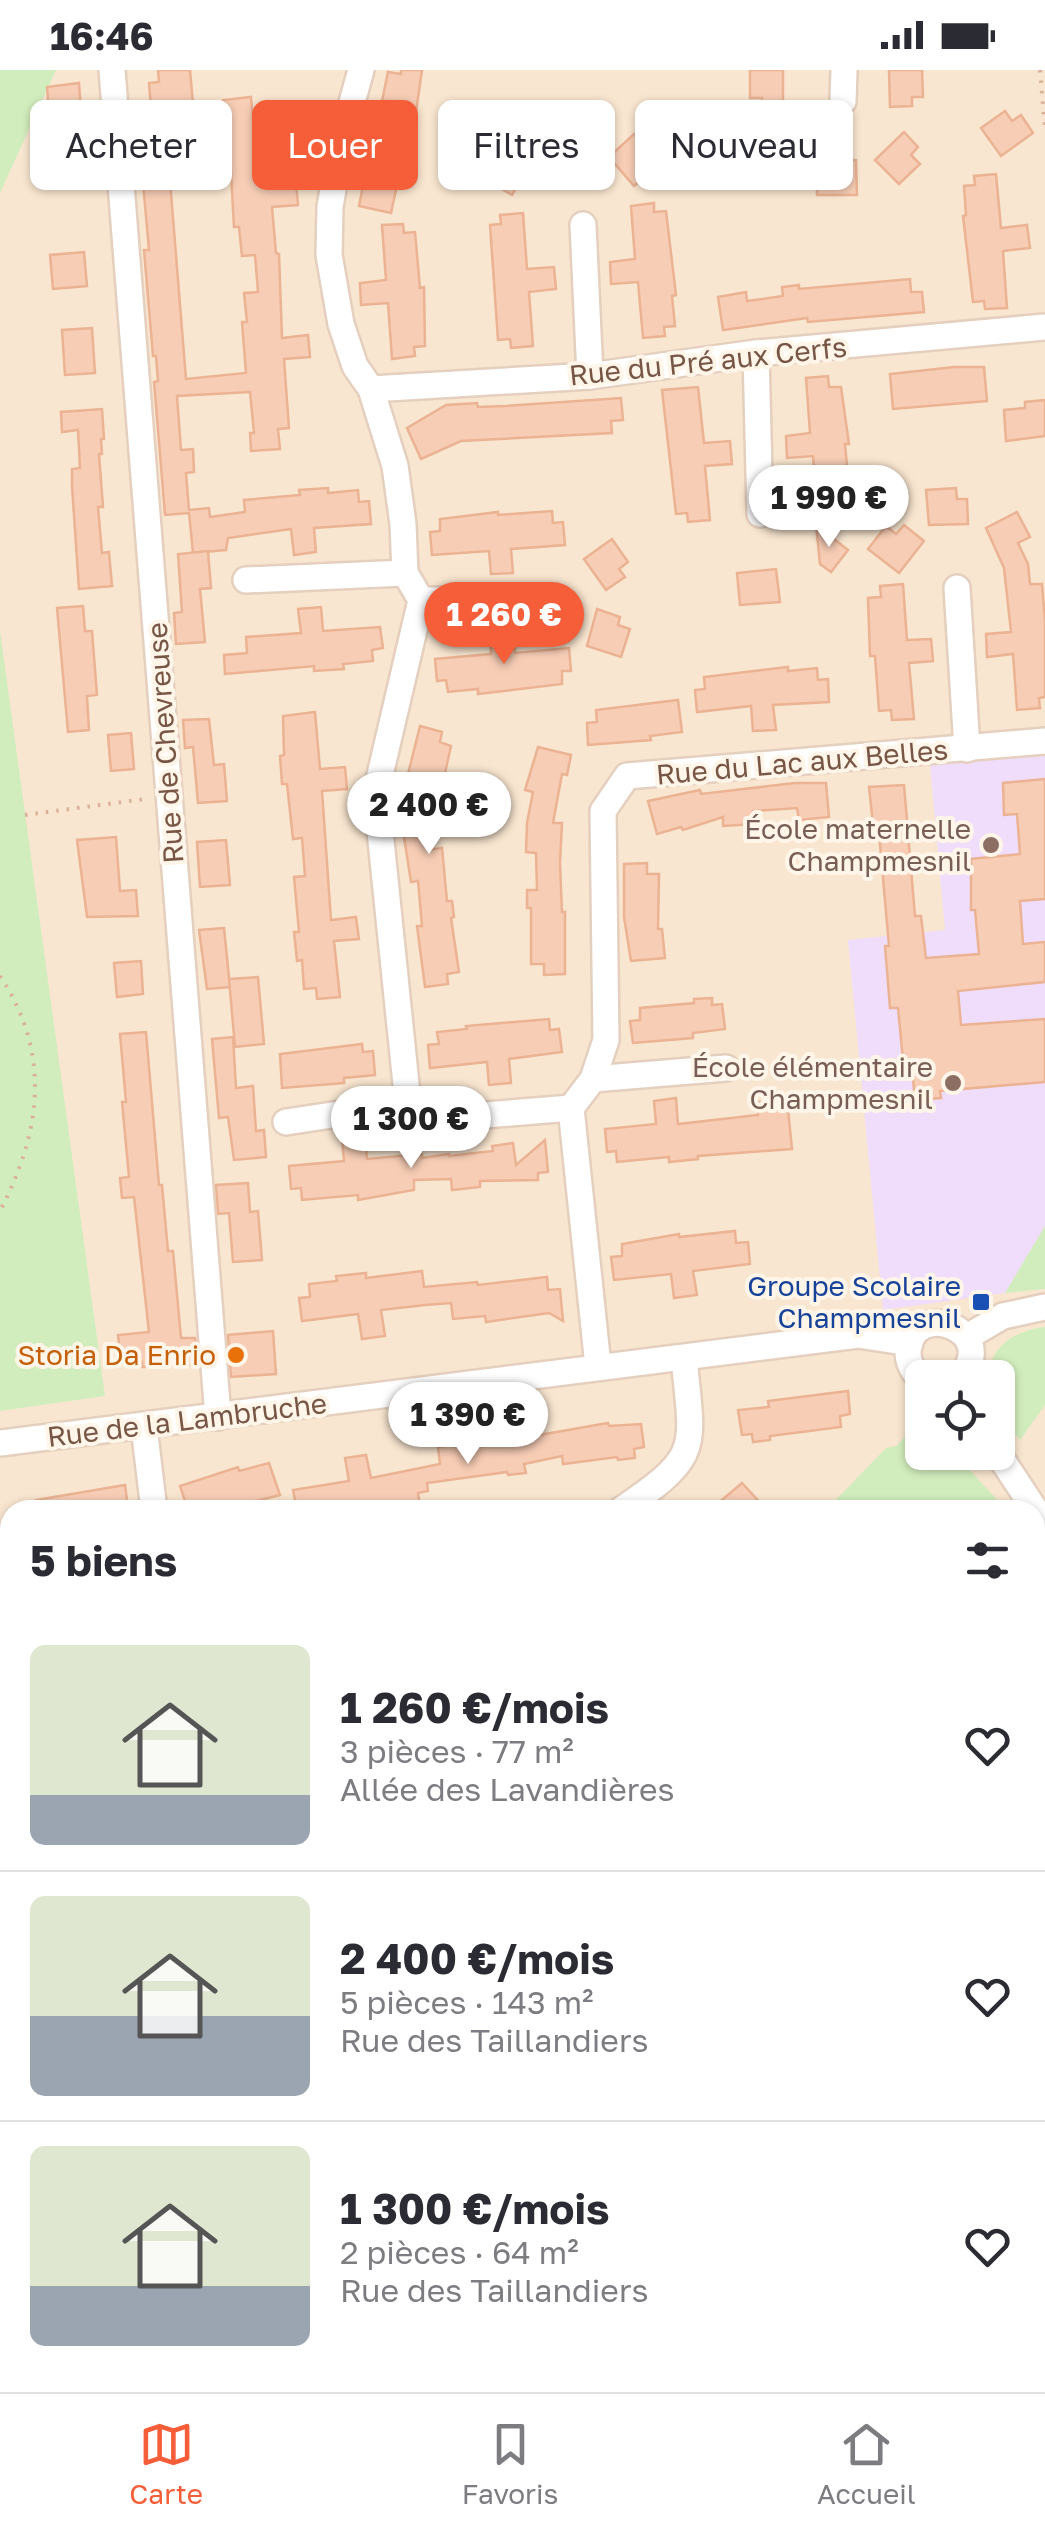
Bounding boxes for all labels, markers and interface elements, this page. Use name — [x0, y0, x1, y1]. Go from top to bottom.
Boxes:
text: 16:46 — [50, 13, 154, 58]
chip: Acheter — [30, 100, 232, 190]
chip: Louer — [252, 100, 418, 190]
chip: Filtres — [438, 100, 615, 190]
chip: Nouveau — [635, 100, 853, 190]
street label: Rue du Pré aux Cerfs — [567, 330, 848, 391]
pin: 1 990 € — [737, 465, 921, 550]
text: 1 990 € — [771, 478, 887, 516]
pin: 1 260 € — [412, 582, 596, 667]
text: 1 260 € — [446, 595, 562, 633]
street label: Rue de Chevreuse — [140, 621, 189, 865]
street label: Rue du Lac aux Belles — [655, 732, 949, 791]
pin: 2 400 € — [337, 772, 521, 857]
text: 2 400 € — [369, 785, 489, 823]
place label: École maternelle Champmesnil — [744, 812, 971, 877]
marker: École maternelle Champmesnil — [980, 834, 1002, 856]
place label: École élémentaire Champmesnil — [692, 1050, 933, 1115]
marker: École élémentaire Champmesnil — [942, 1072, 964, 1094]
pin: 1 300 € — [319, 1086, 503, 1171]
text: 1 300 € — [353, 1099, 469, 1137]
place label: Groupe Scolaire Champmesnil — [747, 1269, 961, 1334]
marker: Groupe Scolaire Champmesnil — [970, 1291, 992, 1313]
place label: Storia Da Enrio — [17, 1338, 216, 1371]
marker: Storia Da Enrio — [225, 1344, 247, 1366]
map controls — [905, 1360, 1015, 1470]
button: locate — [905, 1360, 1015, 1470]
pin: 1 390 € — [376, 1382, 560, 1467]
street label: Rue de la Lambruche — [45, 1386, 329, 1453]
text: 1 390 € — [410, 1395, 526, 1433]
icon: filters — [960, 1533, 1015, 1588]
text: 5 biens — [30, 1535, 177, 1585]
text: 1 260 €/mois — [340, 1682, 609, 1732]
icon: home — [110, 1685, 230, 1805]
icon: heart — [960, 1718, 1015, 1773]
text: 3 pièces · 77 m² — [340, 1732, 574, 1770]
text: Allée des Lavandières — [340, 1770, 675, 1808]
text: 2 400 €/mois — [340, 1933, 614, 1983]
icon: home — [110, 1936, 230, 2056]
icon: heart — [960, 1969, 1015, 2024]
text: 5 pièces · 143 m² — [340, 1983, 594, 2021]
text: Rue des Taillandiers — [340, 2021, 648, 2059]
text: 1 300 €/mois — [340, 2183, 610, 2233]
icon: home — [110, 2186, 230, 2306]
icon: heart — [960, 2219, 1015, 2274]
text: 2 pièces · 64 m² — [340, 2233, 579, 2271]
text: Rue des Taillandiers — [340, 2271, 648, 2309]
tab: Carte — [129, 2417, 203, 2510]
tab: Favoris — [462, 2417, 558, 2510]
tab: Accueil — [817, 2417, 916, 2510]

